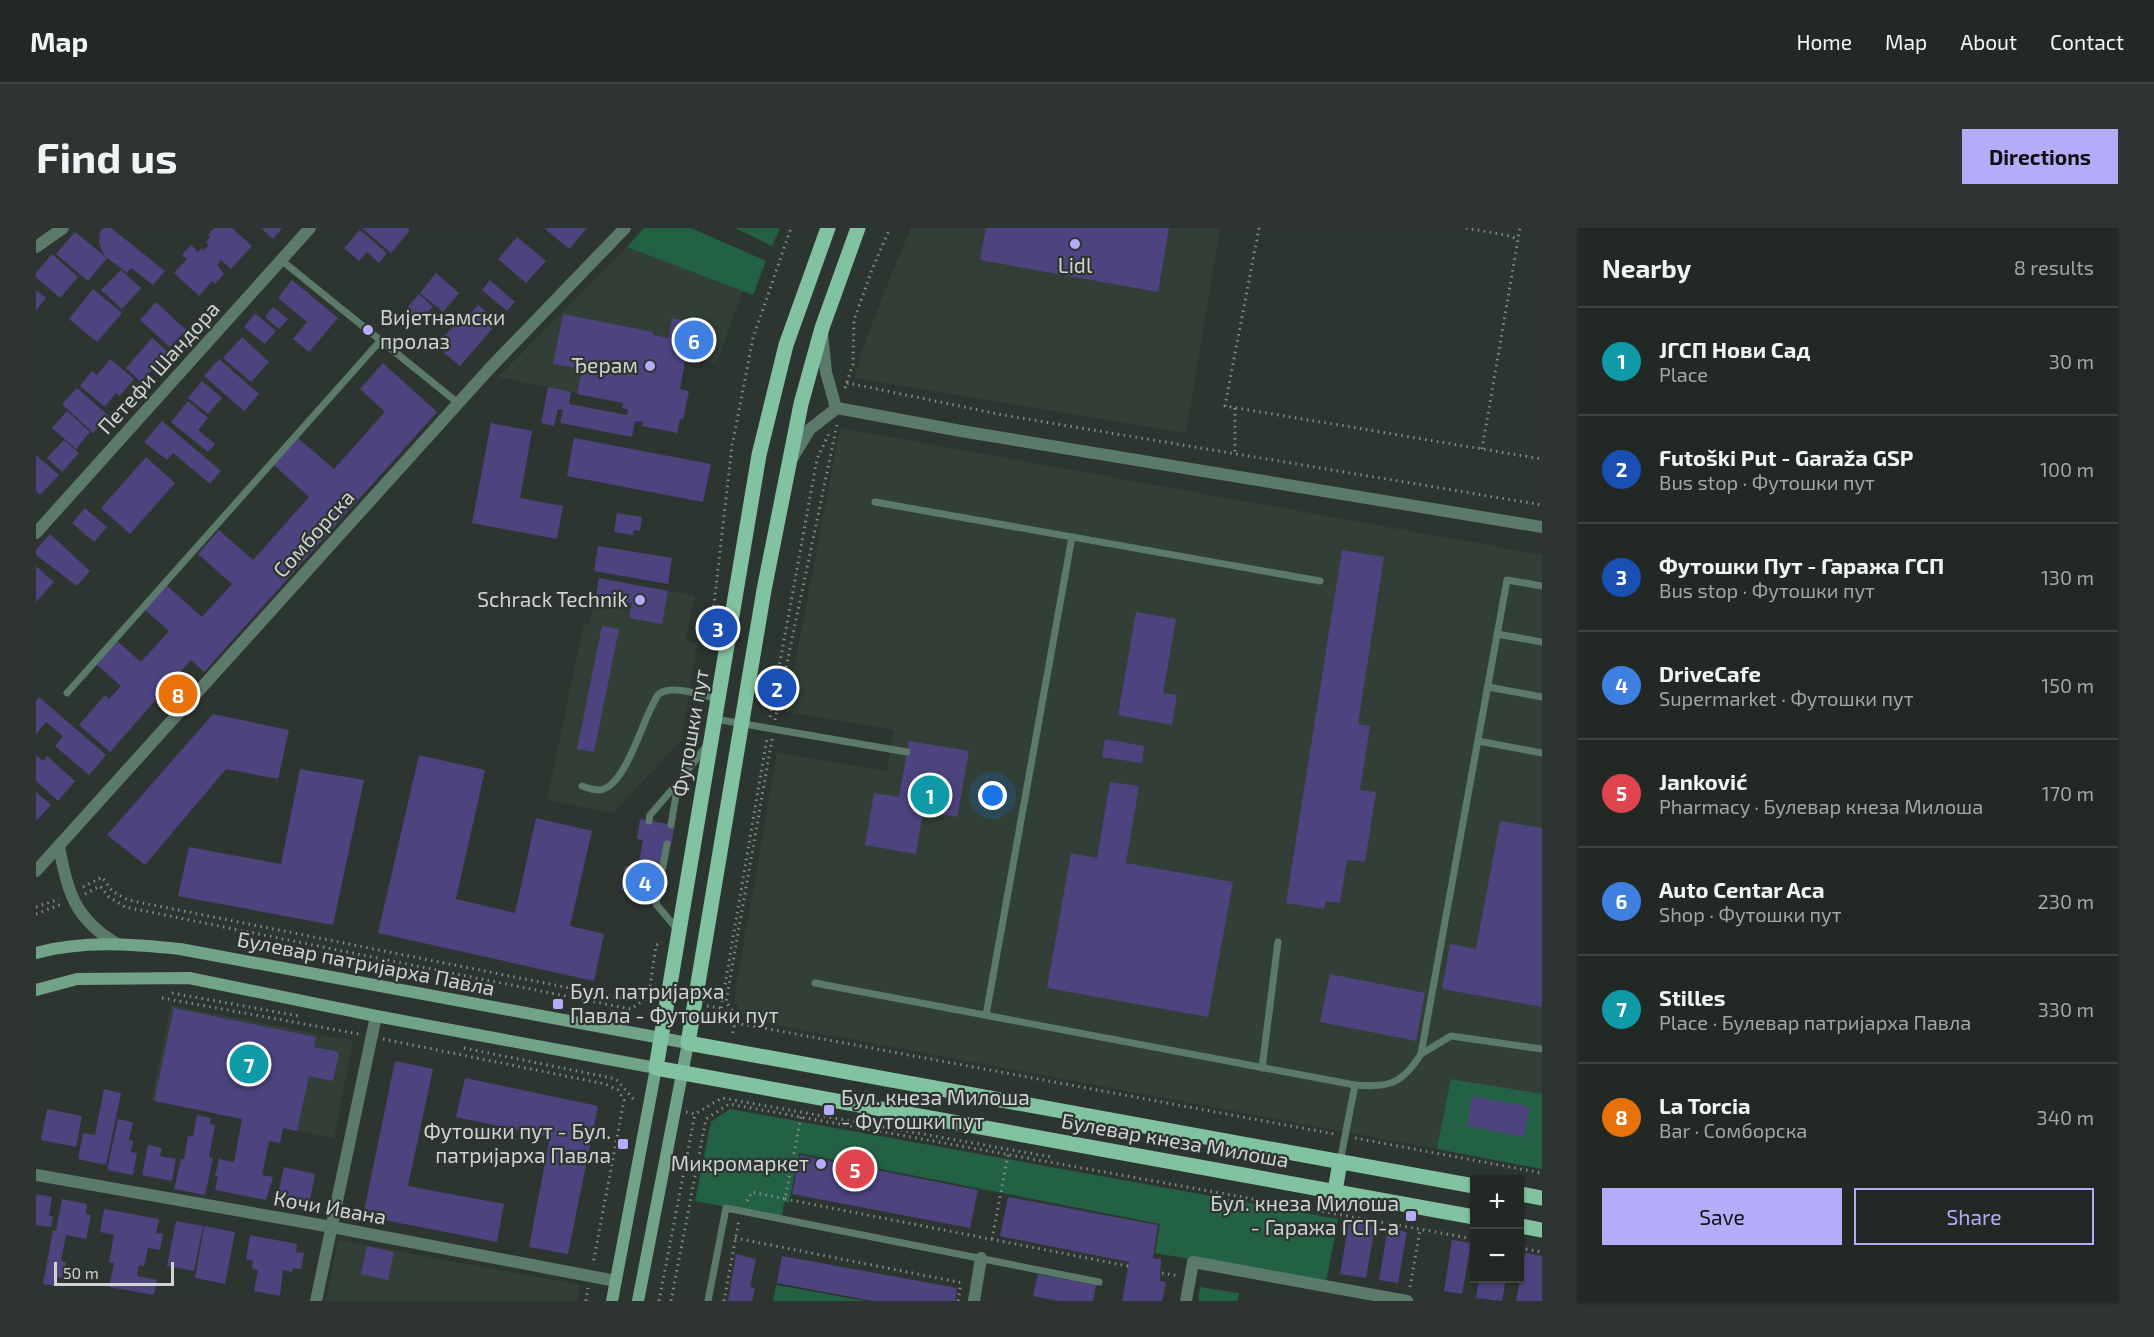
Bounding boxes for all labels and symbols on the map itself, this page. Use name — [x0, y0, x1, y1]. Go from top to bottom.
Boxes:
marker: Lidl — [1068, 237, 1082, 251]
place label: Lidl — [1058, 252, 1093, 277]
street label: Петефи Шандора — [92, 295, 224, 439]
place label: Вијетнамски пролаз — [380, 304, 505, 353]
pin: 6 — [674, 318, 714, 362]
marker: Вијетнамски пролаз — [361, 323, 375, 337]
place label: Ђерам — [571, 352, 638, 377]
marker: Ђерам — [643, 359, 657, 373]
street label: Сомборска — [267, 484, 359, 582]
place label: Schrack Technik — [477, 586, 628, 611]
marker: Schrack Technik — [633, 593, 647, 607]
pin: 3 — [698, 606, 738, 650]
pin: 2 — [758, 666, 796, 710]
street label: Футошки пут — [666, 667, 714, 799]
pin: 8 — [158, 672, 198, 716]
pin: 1 — [910, 772, 950, 818]
your location — [978, 781, 1007, 810]
pin: 4 — [626, 860, 664, 904]
street label: Булевар патријарха Павла — [235, 925, 497, 1001]
place label: Бул. патријарха Павла - Футошки пут — [570, 978, 779, 1028]
marker: Бул. патријарха Павла - Футошки пут — [551, 997, 565, 1011]
pin: 7 — [230, 1042, 268, 1086]
place label: Бул. кнеза Милоша - Футошки пут — [841, 1084, 1030, 1134]
marker: Бул. кнеза Милоша - Футошки пут — [822, 1103, 836, 1117]
street label: Булевар кнеза Милоша — [1059, 1107, 1291, 1173]
place label: Футошки пут - Бул. патријарха Павла — [423, 1118, 611, 1168]
marker: Футошки пут - Бул. патријарха Павла — [616, 1137, 630, 1151]
pin: 5 — [836, 1146, 874, 1192]
place label: Микромаркет — [671, 1150, 809, 1175]
marker: Микромаркет — [814, 1157, 828, 1171]
street label: Кочи Ивана — [272, 1184, 389, 1229]
place label: Бул. кнеза Милоша - Гаража ГСП-а — [1210, 1190, 1399, 1239]
marker: Бул. кнеза Милоша - Гаража ГСП-а — [1404, 1209, 1418, 1223]
scale bar — [54, 1259, 174, 1286]

